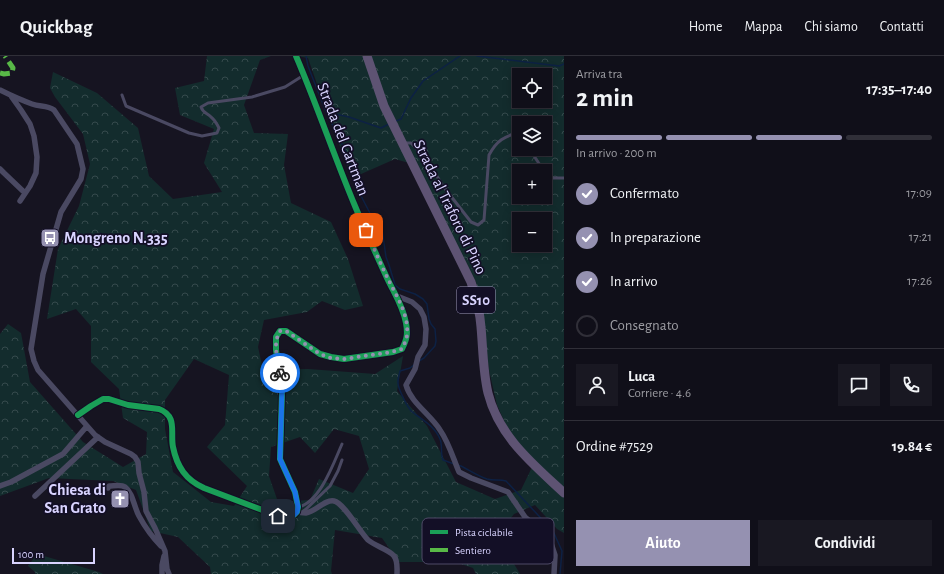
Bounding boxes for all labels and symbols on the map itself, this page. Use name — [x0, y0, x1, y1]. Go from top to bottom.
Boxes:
street label: Strada del Cartman — [314, 80, 372, 198]
street label: Strada al Traforo di Pino — [410, 137, 490, 277]
pin — [349, 213, 383, 247]
bus stop icon: Mongreno N.335 — [39, 227, 61, 249]
place label: Mongreno N.335 — [64, 230, 168, 246]
road number: SS10 — [457, 287, 495, 313]
courier — [260, 353, 300, 393]
place label: Chiesa di San Grato — [44, 482, 106, 516]
church icon: Chiesa di San Grato — [109, 488, 131, 510]
pin — [261, 499, 295, 533]
legend — [422, 518, 554, 564]
text: Pista ciclabile — [455, 527, 513, 538]
text: Sentiero — [455, 545, 491, 556]
scale bar — [12, 546, 95, 565]

